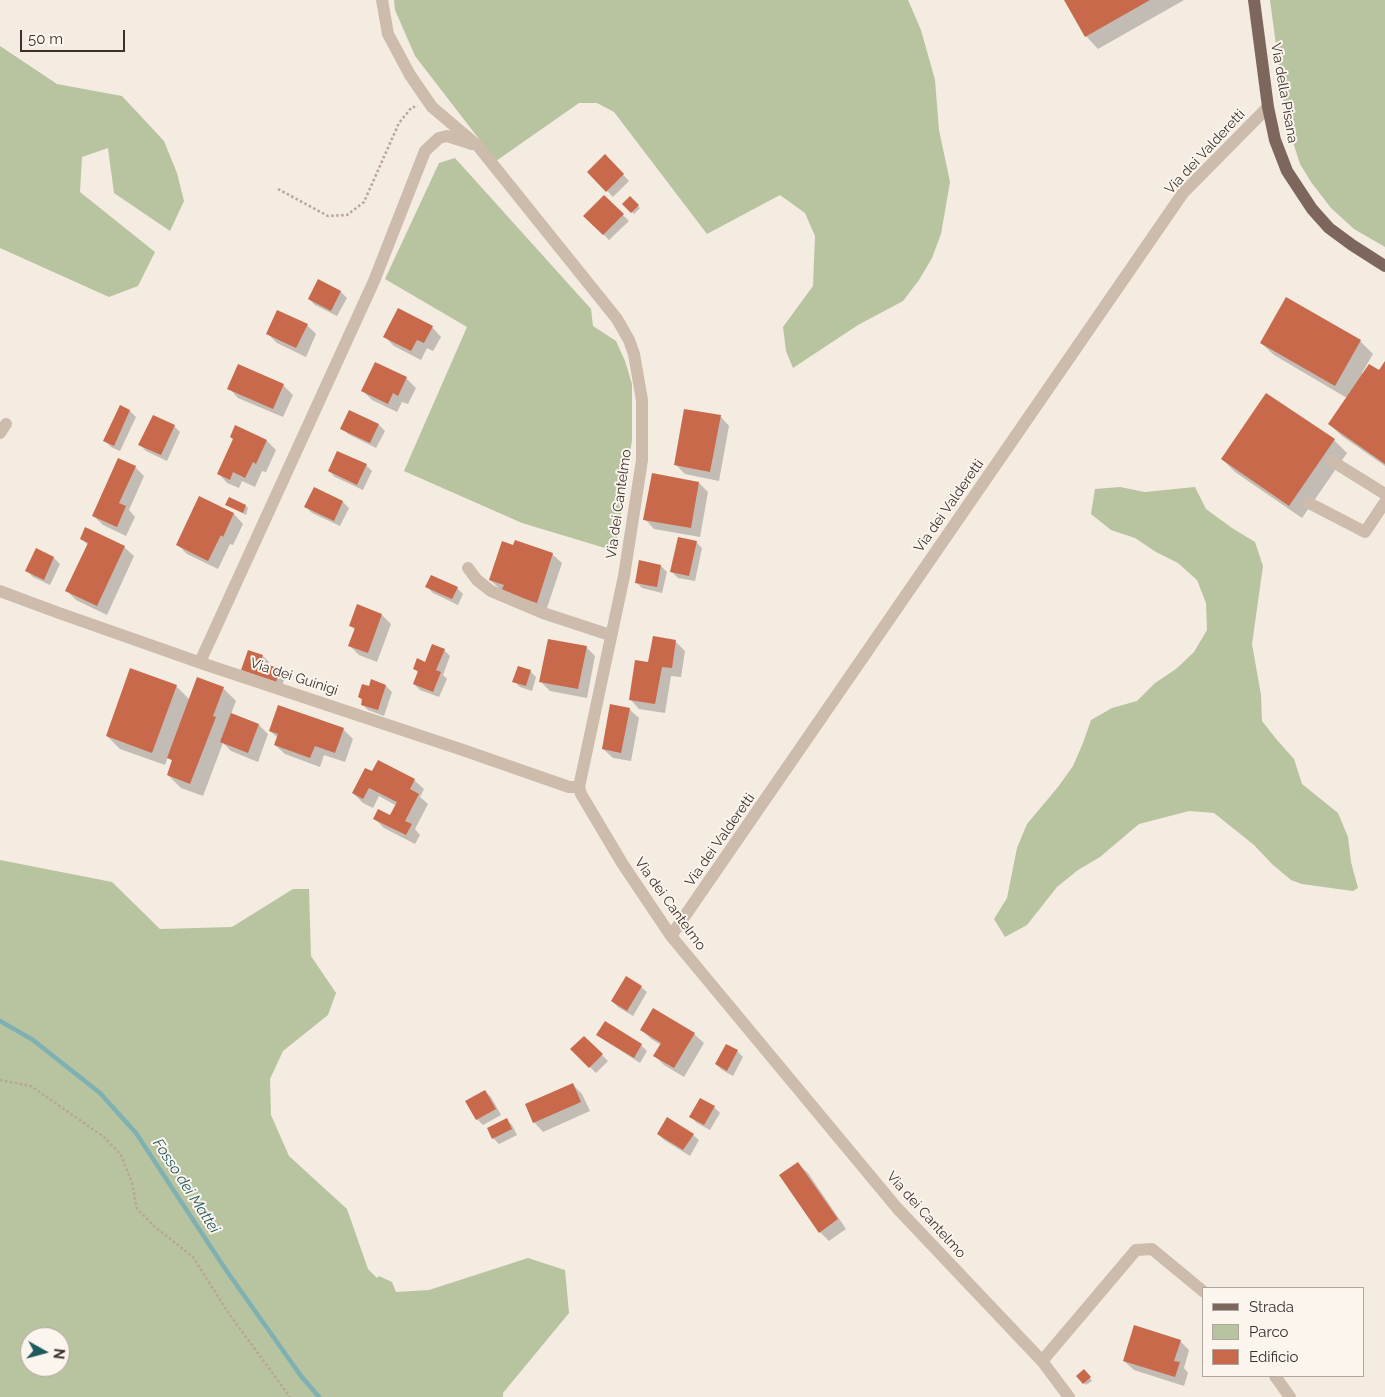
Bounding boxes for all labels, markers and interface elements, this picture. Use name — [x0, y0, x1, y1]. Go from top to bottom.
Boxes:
scale bar — [22, 20, 128, 52]
text: 50 m — [28, 30, 63, 48]
street label: Via della Pisana — [1267, 42, 1301, 144]
street label: Via dei Valderetti — [1161, 106, 1249, 198]
street label: Via dei Cantelmo — [603, 448, 635, 560]
street label: Via dei Valderetti — [911, 456, 987, 556]
street label: Via dei Guinigi — [248, 655, 340, 699]
street label: Via dei Valderetti — [682, 790, 758, 890]
street label: Via dei Cantelmo — [631, 854, 709, 954]
water label: Fosso dei Mattei — [149, 1135, 223, 1237]
street label: Via dei Cantelmo — [883, 1168, 969, 1262]
legend — [1202, 1287, 1365, 1377]
text: Strada — [1249, 1298, 1294, 1316]
text: Parco — [1249, 1323, 1289, 1341]
north arrow — [20, 1327, 70, 1377]
text: N — [50, 1347, 67, 1360]
text: Edificio — [1249, 1348, 1299, 1366]

